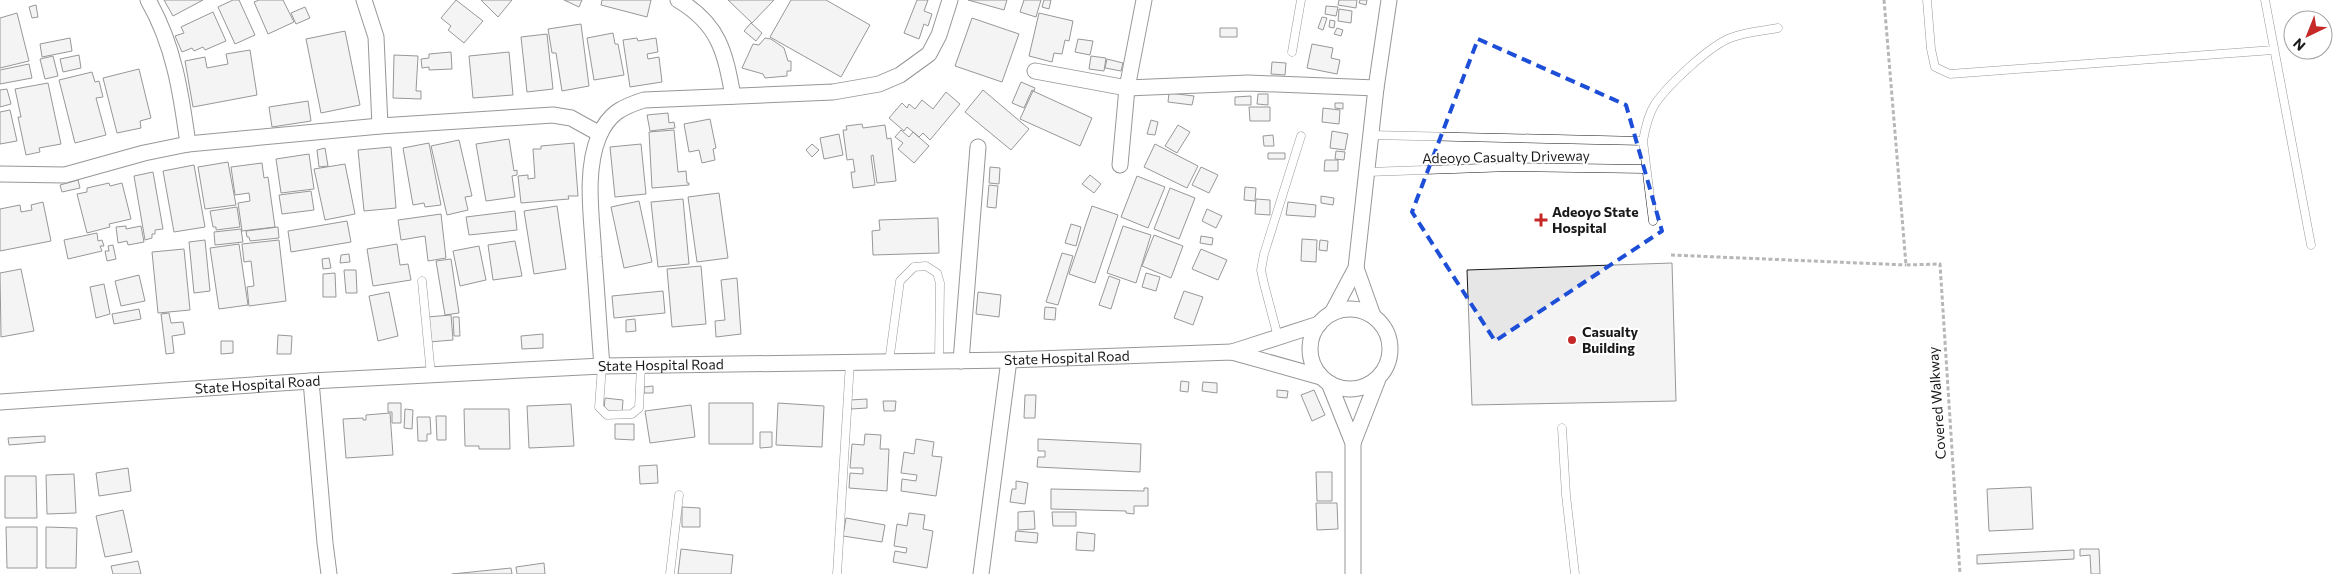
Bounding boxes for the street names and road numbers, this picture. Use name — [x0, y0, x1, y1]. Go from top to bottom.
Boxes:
street label: Adeoyo Casualty Driveway — [1422, 147, 1590, 166]
street label: Covered Walkway — [1924, 346, 1949, 460]
street label: State Hospital Road — [1004, 347, 1130, 368]
street label: State Hospital Road — [597, 355, 724, 374]
street label: State Hospital Road — [194, 372, 321, 397]

